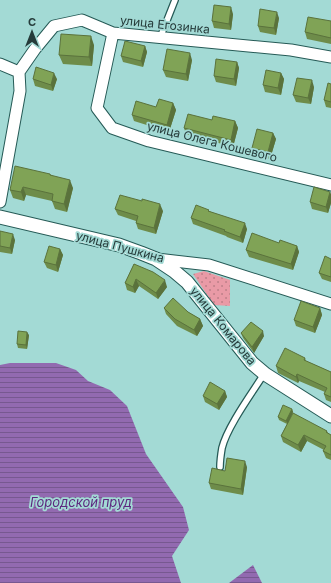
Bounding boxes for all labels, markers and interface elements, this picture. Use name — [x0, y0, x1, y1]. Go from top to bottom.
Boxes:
north arrow — [12, 12, 52, 52]
street label: улица Егозинка — [119, 12, 211, 37]
text: С — [28, 15, 36, 29]
street label: улица Олега Кошевого — [145, 118, 279, 165]
street label: улица Пушкина — [74, 228, 166, 265]
street label: улица Комарова — [187, 284, 260, 368]
water label: Городской пруд — [30, 494, 132, 510]

